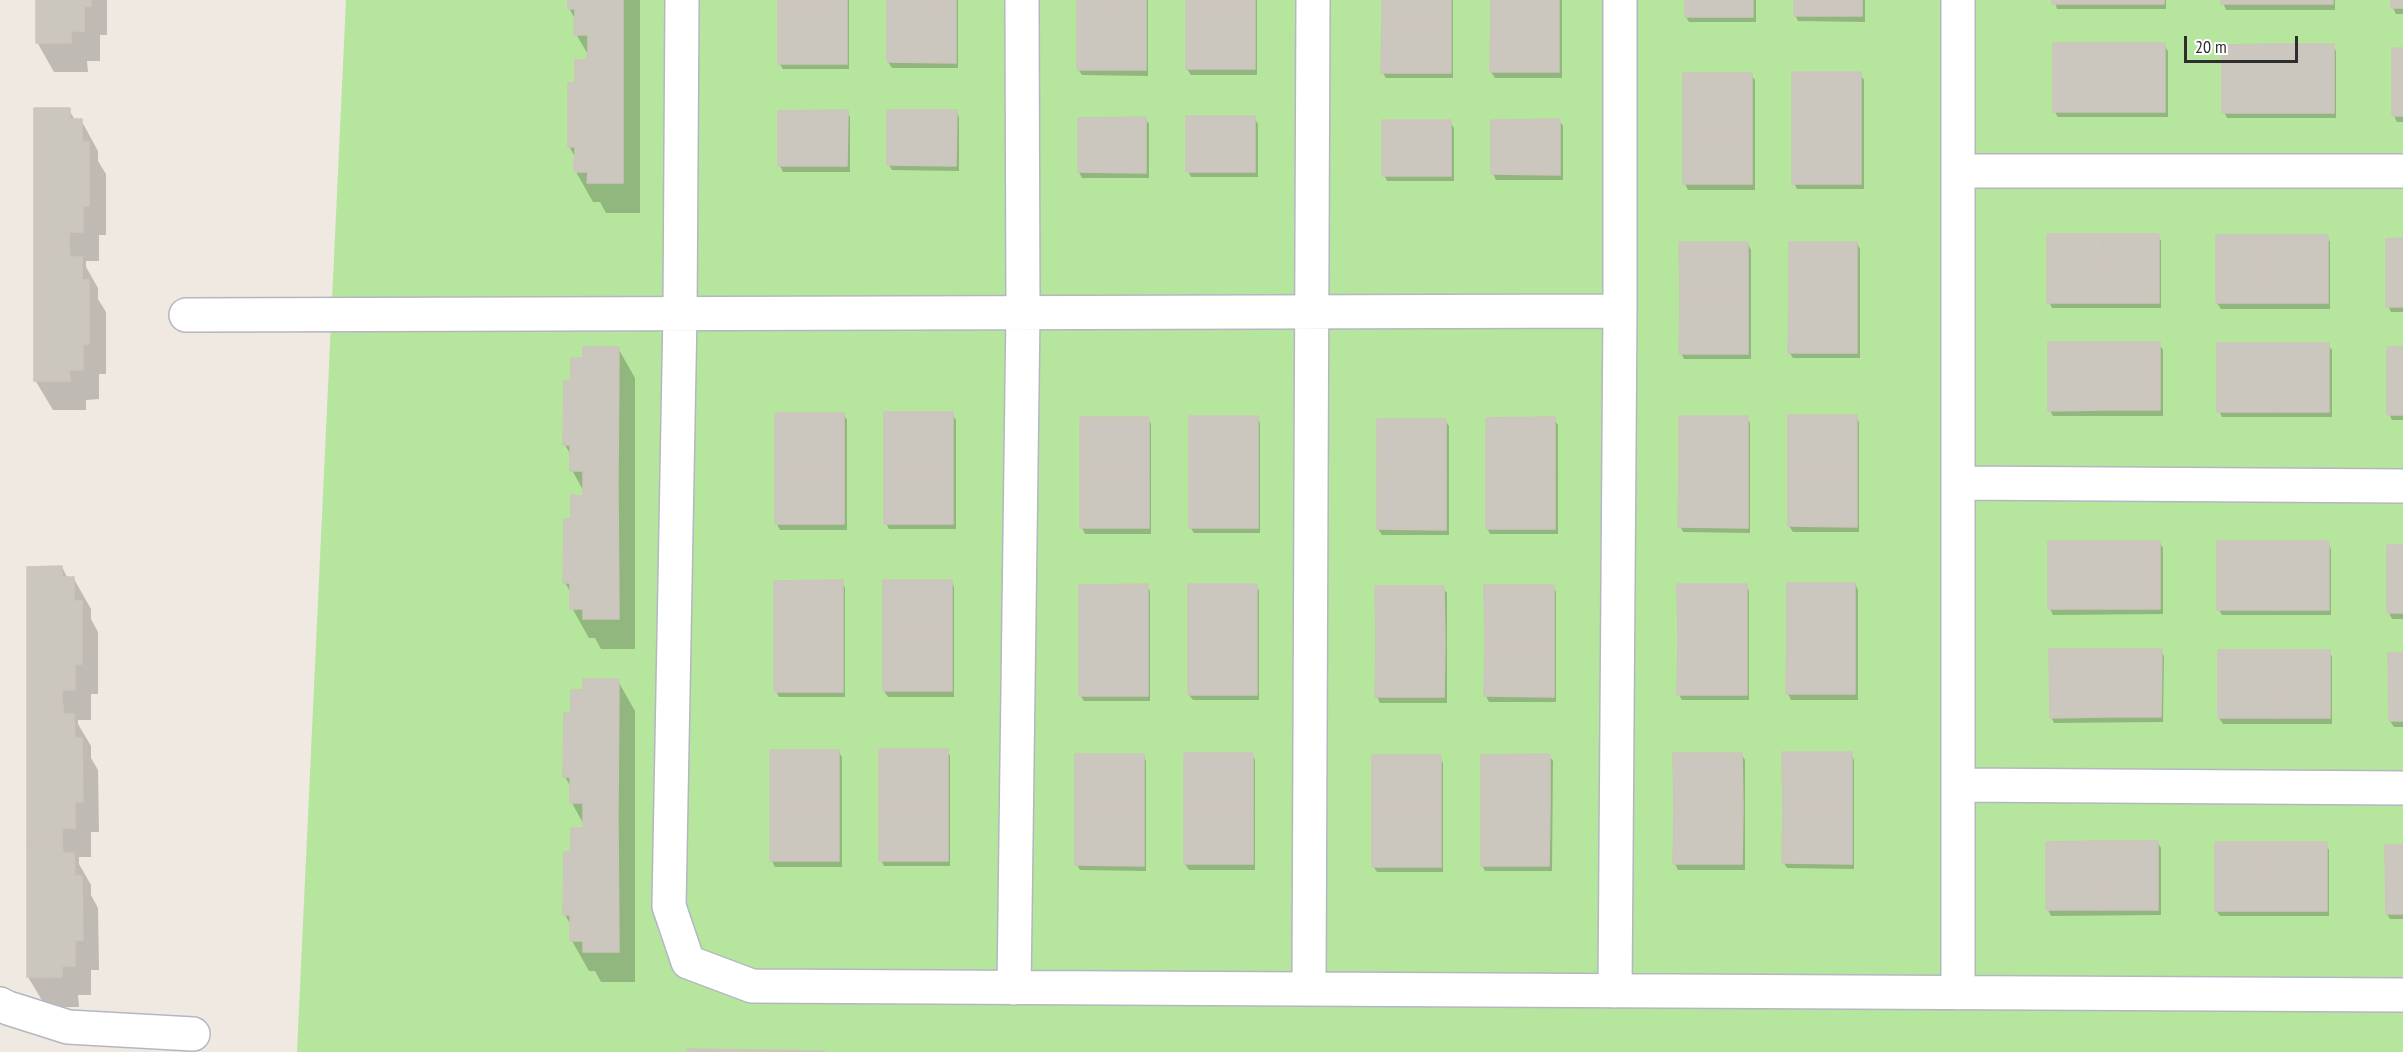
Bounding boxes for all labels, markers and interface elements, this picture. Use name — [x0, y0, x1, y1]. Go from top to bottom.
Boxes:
scale bar — [2187, 24, 2301, 62]
text: 20 m — [2195, 35, 2227, 58]

